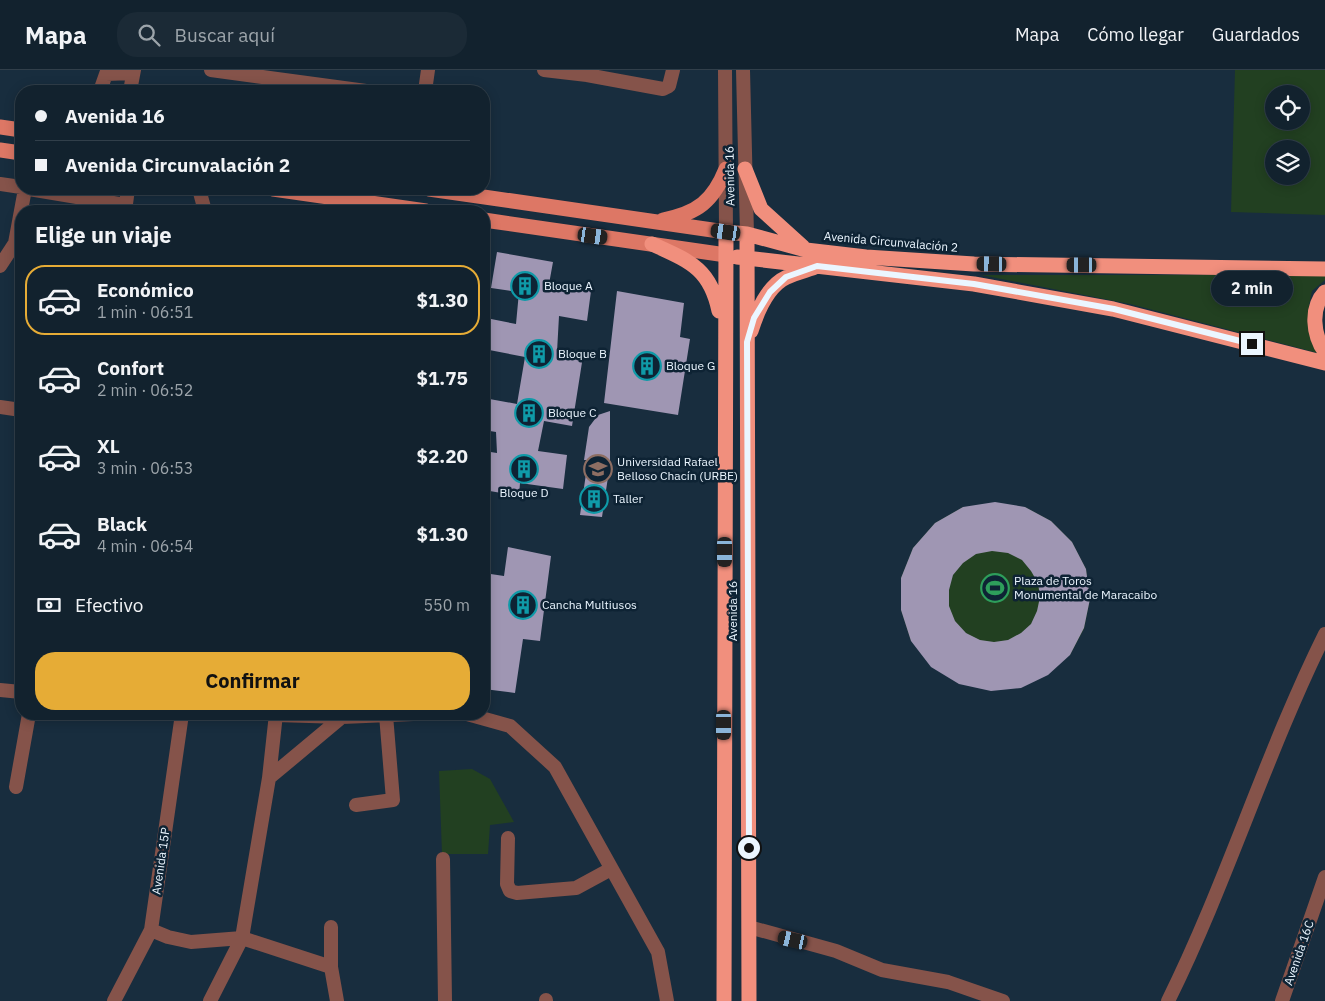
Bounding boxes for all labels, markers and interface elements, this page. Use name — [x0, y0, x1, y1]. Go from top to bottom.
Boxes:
search box — [117, 12, 467, 57]
text: Mapa — [25, 19, 87, 51]
icon: search — [135, 21, 163, 49]
text: Buscar aquí — [175, 23, 275, 47]
text: Mapa — [1015, 23, 1059, 46]
text: Cómo llegar — [1087, 23, 1184, 46]
text: Guardados — [1212, 23, 1300, 46]
map controls — [1265, 85, 1310, 185]
button: locate — [1265, 85, 1310, 130]
text: Avenida 16 — [65, 104, 165, 128]
button: layers — [1265, 140, 1310, 185]
street label: Avenida 16 — [721, 146, 738, 206]
text: Avenida Circunvalación 2 — [65, 153, 290, 177]
text: Elige un viaje — [35, 220, 172, 249]
car — [710, 222, 741, 242]
car — [577, 226, 608, 246]
street label: Avenida Circunvalación 2 — [823, 228, 959, 255]
car — [976, 256, 1007, 272]
car — [1067, 258, 1097, 273]
building icon: Bloque A — [510, 271, 540, 301]
callout: 2 min — [1211, 272, 1293, 306]
icon: car — [37, 278, 82, 323]
text: Económico — [97, 278, 194, 302]
place label: Bloque A — [544, 278, 593, 293]
text: 2 min — [1231, 278, 1273, 298]
text: $1.30 — [416, 288, 468, 312]
text: 1 min · 06:51 — [97, 302, 193, 322]
route end — [1241, 333, 1263, 355]
building icon: Bloque B — [524, 339, 554, 369]
place label: Bloque B — [558, 346, 607, 361]
building icon: Bloque G — [632, 351, 662, 381]
icon: car — [37, 356, 82, 401]
text: Confort — [97, 356, 164, 380]
place label: Bloque G — [666, 358, 715, 373]
text: $1.75 — [416, 366, 468, 390]
text: 2 min · 06:52 — [97, 380, 193, 400]
building icon: Bloque C — [514, 398, 544, 428]
place label: Bloque C — [548, 405, 597, 420]
icon: car — [37, 434, 82, 479]
text: XL — [97, 434, 120, 458]
text: $2.20 — [416, 444, 468, 468]
building icon: Bloque D — [509, 454, 539, 484]
school or university icon: Universidad Rafael Belloso Chacín (URBE) — [583, 454, 613, 484]
place label: Universidad Rafael Belloso Chacín (URBE) — [617, 454, 738, 483]
text: 3 min · 06:53 — [97, 458, 193, 478]
building icon: Taller — [579, 484, 609, 514]
place label: Bloque D — [499, 485, 549, 500]
place label: Taller — [613, 491, 643, 506]
icon: car — [37, 512, 82, 557]
text: Black — [97, 512, 147, 536]
text: $1.30 — [416, 522, 468, 546]
text: 4 min · 06:54 — [97, 536, 193, 556]
car — [717, 537, 732, 567]
sports icon: Plaza de Toros Monumental de Maracaibo — [980, 573, 1010, 603]
place label: Plaza de Toros Monumental de Maracaibo — [1014, 573, 1157, 602]
street label: Avenida 16 — [725, 581, 740, 641]
building icon: Cancha Multiusos — [508, 590, 538, 620]
icon: cash — [35, 591, 63, 619]
text: Efectivo — [75, 593, 143, 617]
text: 550 m — [423, 595, 470, 615]
place label: Cancha Multiusos — [542, 597, 637, 612]
button: Confirmar — [35, 652, 470, 710]
car — [716, 710, 731, 740]
street label: Avenida 15P — [148, 826, 173, 895]
route start — [738, 837, 760, 859]
street label: Avenida 16C — [1280, 918, 1317, 987]
car — [776, 929, 809, 951]

